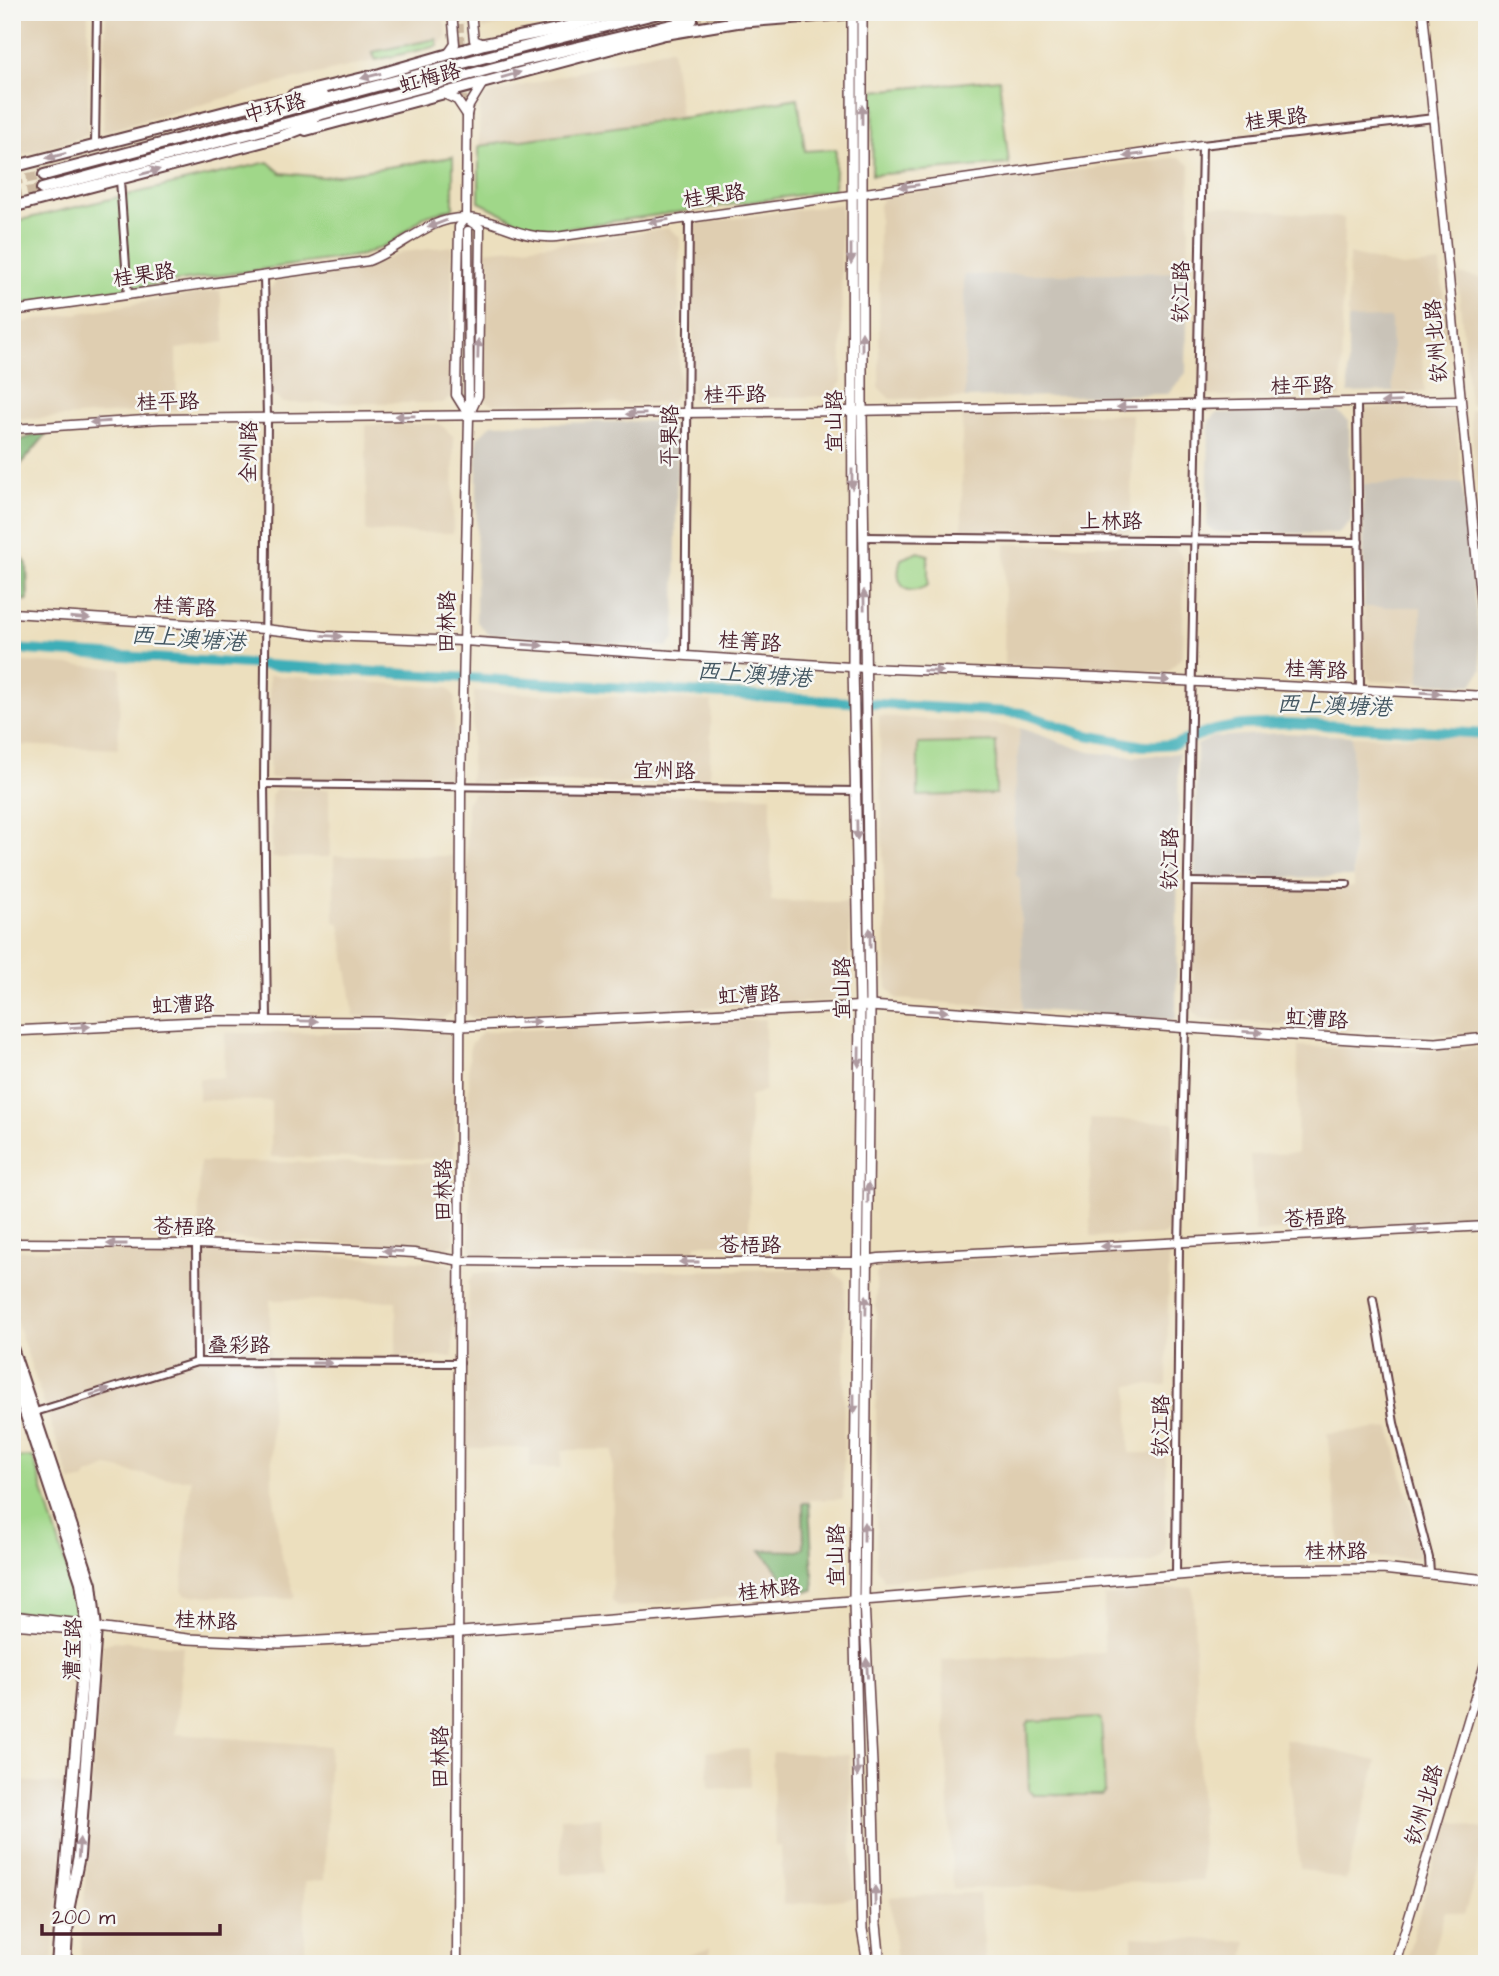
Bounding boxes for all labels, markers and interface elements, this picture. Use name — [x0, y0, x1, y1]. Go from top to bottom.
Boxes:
street label: 虹梅路 — [396, 56, 464, 100]
one-way arrow — [501, 70, 522, 80]
one-way arrow — [360, 71, 382, 82]
street label: 中环路 — [241, 86, 309, 130]
street label: 桂果路 — [1243, 101, 1309, 137]
one-way arrow — [856, 104, 868, 126]
one-way arrow — [1123, 149, 1145, 160]
one-way arrow — [44, 151, 66, 162]
one-way arrow — [139, 166, 161, 177]
street label: 桂果路 — [681, 177, 747, 215]
one-way arrow — [898, 181, 920, 192]
one-way arrow — [648, 216, 670, 227]
one-way arrow — [427, 219, 448, 230]
one-way arrow — [845, 243, 857, 265]
street label: 桂果路 — [111, 256, 177, 294]
street label: 钦江路 — [1166, 260, 1196, 324]
street label: 钦州北路 — [1418, 298, 1454, 384]
one-way arrow — [856, 331, 868, 353]
one-way arrow — [473, 338, 484, 360]
street label: 桂平路 — [1270, 371, 1334, 401]
street label: 桂平路 — [703, 380, 767, 410]
street label: 桂平路 — [136, 387, 200, 417]
street label: 宜山路 — [820, 390, 849, 453]
one-way arrow — [1380, 396, 1402, 407]
one-way arrow — [1116, 401, 1138, 412]
street label: 平果路 — [655, 404, 685, 468]
one-way arrow — [625, 408, 647, 419]
one-way arrow — [394, 410, 416, 422]
one-way arrow — [89, 416, 111, 427]
street label: 全州路 — [234, 420, 264, 484]
one-way arrow — [846, 468, 858, 490]
street label: 上林路 — [1080, 507, 1143, 536]
one-way arrow — [858, 589, 870, 611]
street label: 桂箐路 — [153, 590, 217, 624]
street label: 田林路 — [432, 590, 462, 654]
one-way arrow — [70, 613, 92, 624]
water label: 西上澳塘港 — [130, 619, 248, 659]
street label: 桂箐路 — [718, 625, 782, 659]
one-way arrow — [321, 631, 343, 642]
one-way arrow — [522, 640, 544, 651]
street label: 桂箐路 — [1284, 654, 1348, 686]
water label: 西上澳塘港 — [696, 655, 814, 695]
one-way arrow — [922, 666, 944, 677]
one-way arrow — [1149, 675, 1171, 686]
water label: 西上澳塘港 — [1276, 688, 1394, 724]
one-way arrow — [1420, 688, 1442, 699]
street label: 宜州路 — [632, 756, 696, 786]
one-way arrow — [852, 819, 863, 841]
street label: 钦江路 — [1155, 827, 1185, 891]
one-way arrow — [864, 927, 875, 949]
street label: 宜山路 — [828, 957, 857, 1020]
street label: 虹漕路 — [717, 979, 781, 1011]
street label: 虹漕路 — [151, 989, 215, 1021]
street label: 虹漕路 — [1285, 1002, 1349, 1036]
one-way arrow — [928, 1006, 950, 1017]
one-way arrow — [297, 1015, 319, 1027]
one-way arrow — [519, 1017, 541, 1028]
one-way arrow — [70, 1021, 92, 1032]
one-way arrow — [1242, 1027, 1264, 1038]
one-way arrow — [853, 1047, 865, 1069]
street label: 田林路 — [429, 1159, 458, 1222]
one-way arrow — [862, 1182, 874, 1204]
street label: 苍梧路 — [1283, 1202, 1347, 1234]
street label: 苍梧路 — [152, 1212, 216, 1242]
one-way arrow — [1407, 1224, 1429, 1235]
street label: 苍梧路 — [719, 1231, 782, 1260]
one-way arrow — [105, 1238, 127, 1250]
one-way arrow — [1099, 1241, 1121, 1252]
one-way arrow — [382, 1246, 404, 1257]
one-way arrow — [678, 1256, 700, 1268]
one-way arrow — [860, 1294, 872, 1316]
street label: 叠彩路 — [208, 1331, 271, 1360]
one-way arrow — [312, 1357, 334, 1368]
one-way arrow — [89, 1386, 110, 1397]
one-way arrow — [849, 1393, 860, 1415]
street label: 钦江路 — [1146, 1394, 1176, 1458]
one-way arrow — [858, 1521, 870, 1543]
street label: 宜山路 — [822, 1524, 851, 1587]
street label: 桂林路 — [1305, 1537, 1368, 1566]
street label: 桂林路 — [736, 1572, 802, 1608]
street label: 桂林路 — [174, 1605, 238, 1637]
street label: 漕宝路 — [57, 1617, 89, 1681]
one-way arrow — [862, 1657, 873, 1679]
street label: 田林路 — [426, 1726, 455, 1789]
one-way arrow — [851, 1757, 862, 1779]
street label: 钦州北路 — [1398, 1761, 1450, 1849]
one-way arrow — [74, 1836, 85, 1858]
one-way arrow — [869, 1884, 881, 1906]
scale bar — [42, 1892, 220, 1936]
text: 200 m — [52, 1903, 116, 1932]

